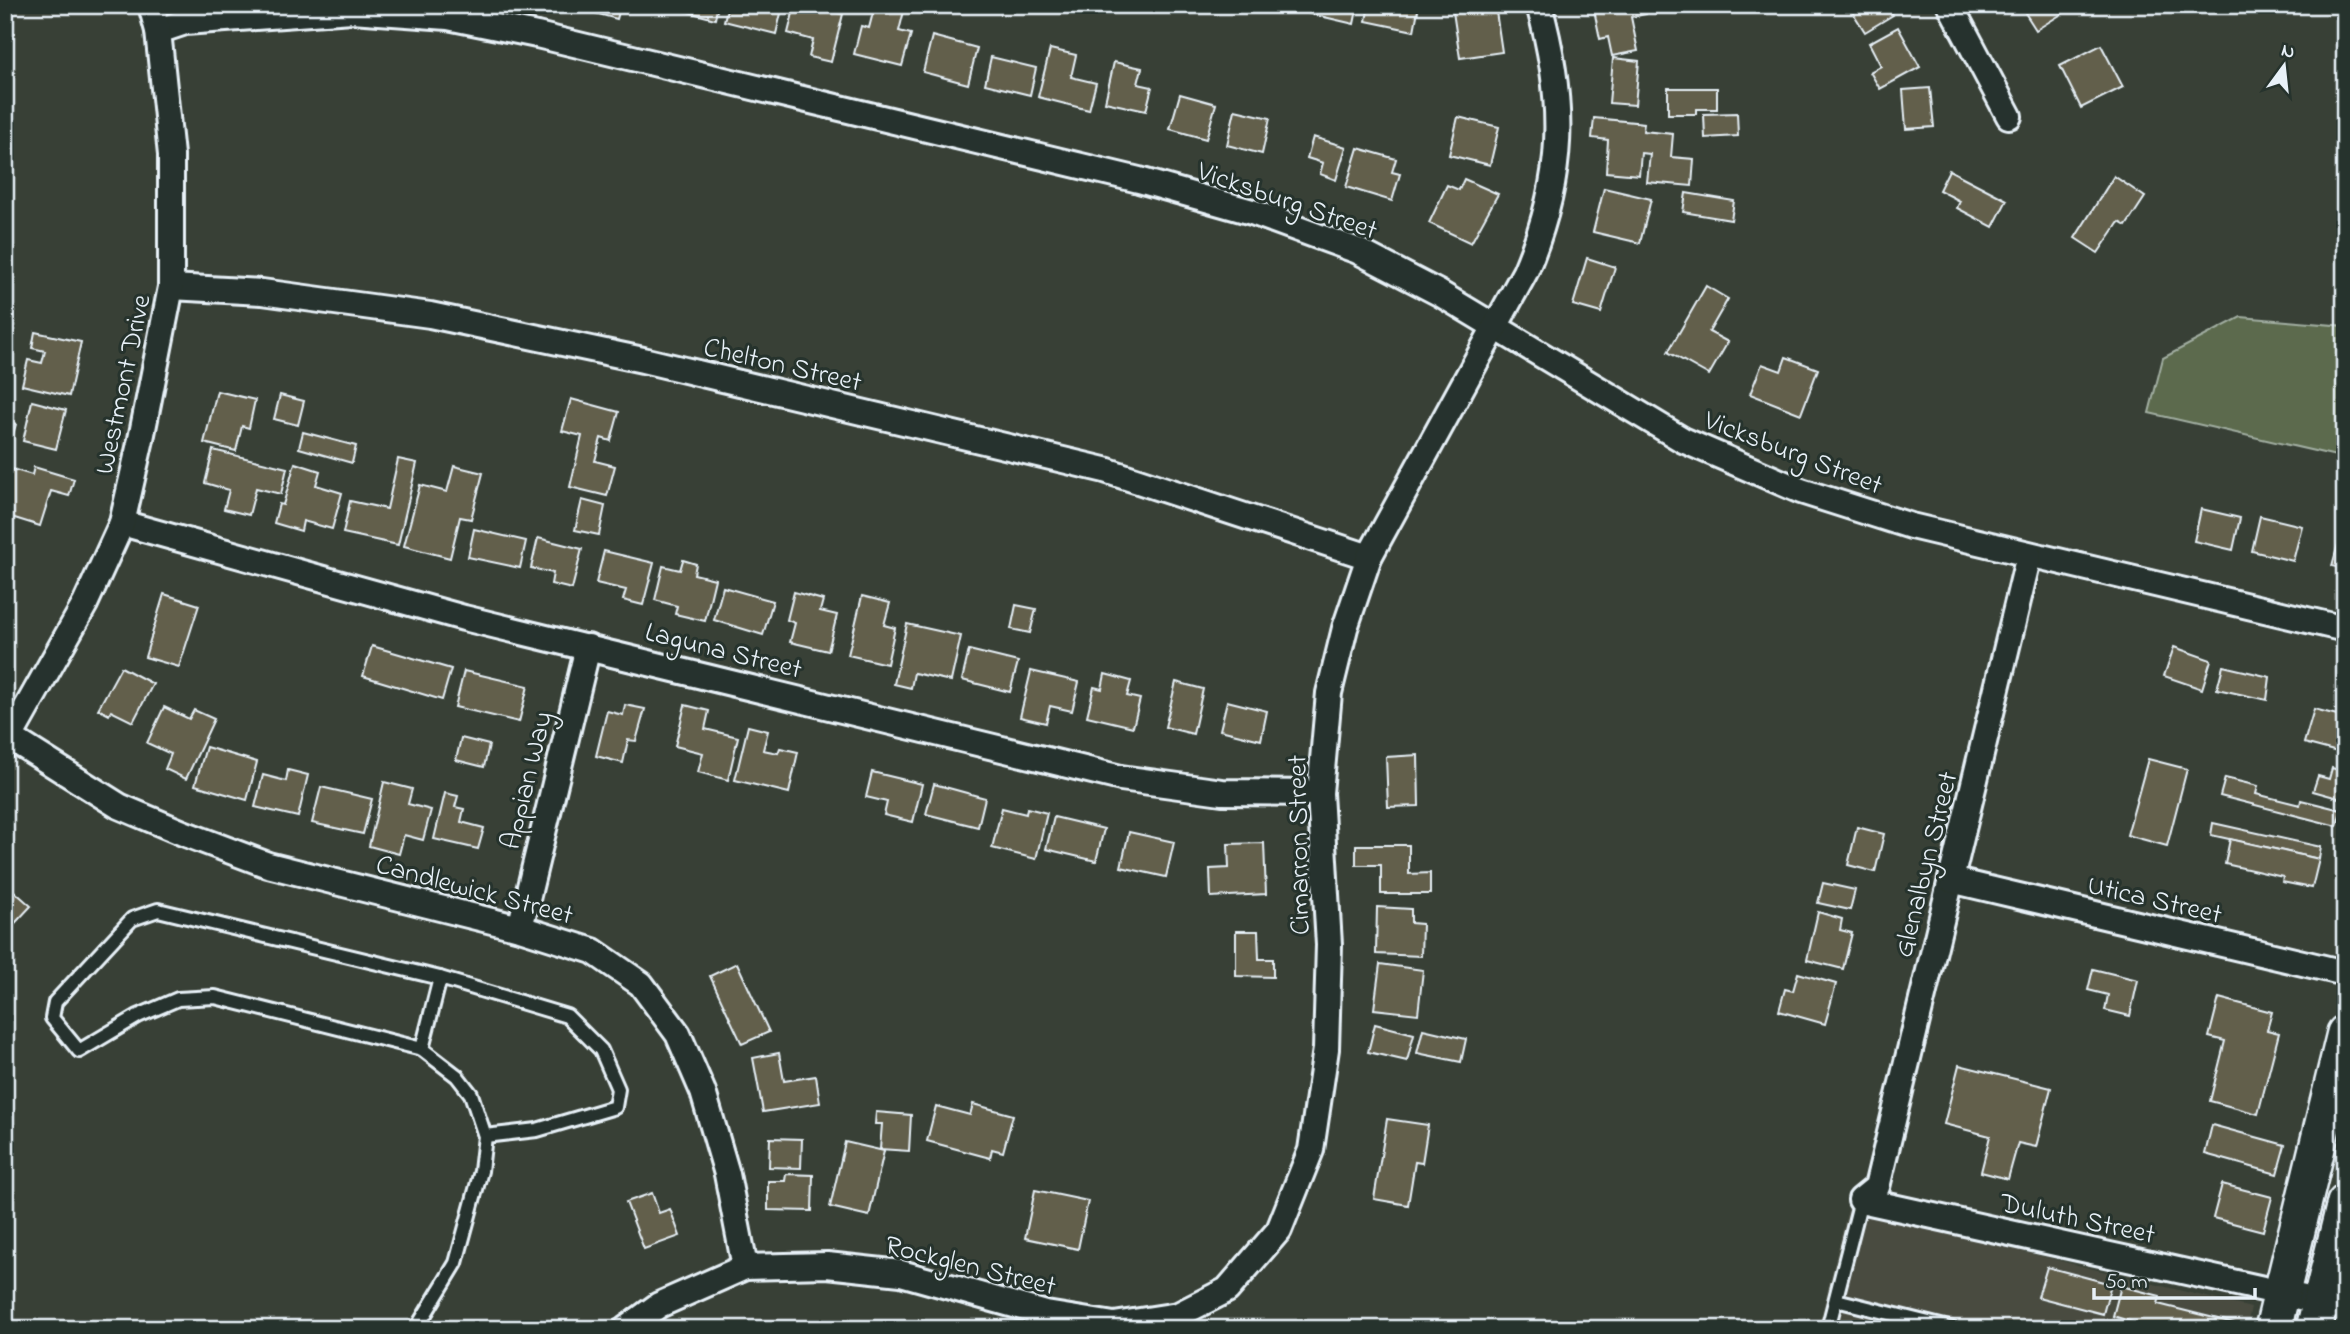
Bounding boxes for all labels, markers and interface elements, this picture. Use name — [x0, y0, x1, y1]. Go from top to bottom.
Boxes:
north arrow — [2248, 32, 2318, 102]
text: N — [2278, 37, 2298, 67]
street label: Vicksburg Street — [1190, 152, 1382, 252]
street label: Westmont Drive — [85, 291, 164, 478]
street label: Chelton Street — [699, 328, 865, 405]
street label: Vicksburg Street — [1697, 401, 1888, 507]
street label: Laguna Street — [640, 613, 806, 692]
street label: Appian Way — [491, 707, 565, 854]
street label: Cimarron Street — [1278, 754, 1323, 936]
street label: Glenalbyn Street — [1885, 768, 1970, 962]
street label: Candlewick Street — [371, 845, 577, 937]
street label: Utica Street — [2083, 866, 2226, 937]
street label: Duluth Street — [1995, 1184, 2159, 1257]
street label: Rockglen Street — [880, 1226, 1060, 1308]
scale bar — [2094, 1257, 2256, 1301]
text: 50 m — [2105, 1268, 2148, 1298]

